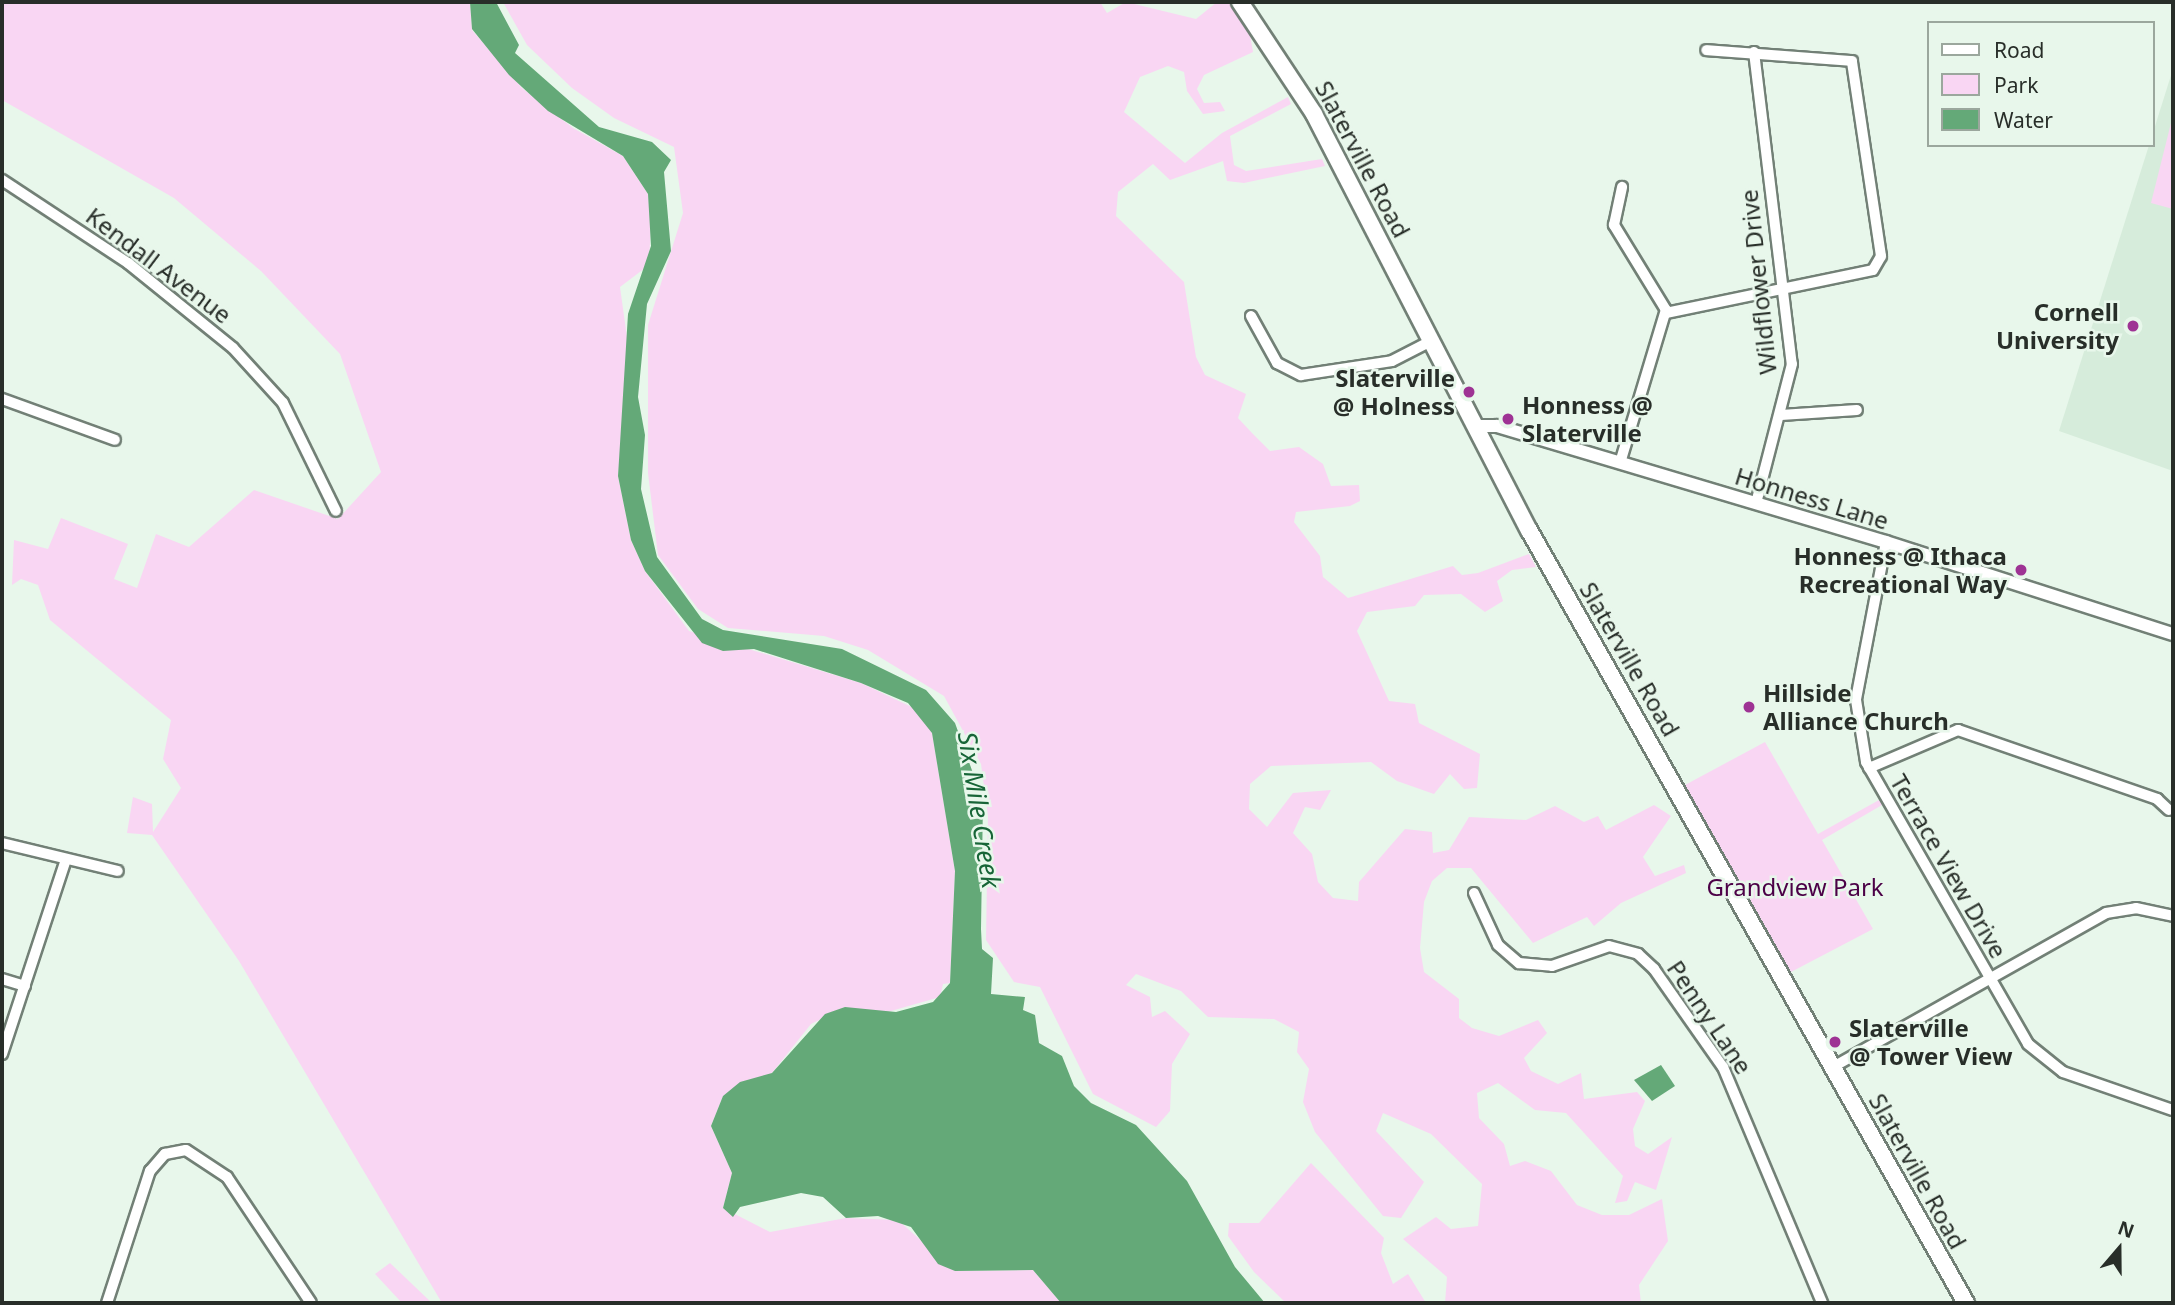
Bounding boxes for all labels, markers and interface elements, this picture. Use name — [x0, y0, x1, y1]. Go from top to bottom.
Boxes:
legend — [1926, 21, 2154, 147]
text: Road — [1994, 36, 2044, 64]
text: Park — [1994, 71, 2038, 99]
street label: Slaterville Road — [1310, 76, 1416, 242]
text: Water — [1994, 106, 2053, 134]
street label: Wildflower Drive — [1734, 188, 1782, 376]
street label: Kendall Avenue — [81, 201, 237, 329]
place label: Cornell University — [1996, 298, 2119, 354]
marker: Cornell University — [2125, 318, 2141, 334]
place label: Slaterville @ Holness — [1333, 364, 1455, 420]
marker: Slaterville @ Holness — [1461, 384, 1477, 400]
place label: Honness @ Slaterville — [1522, 391, 1653, 447]
marker: Honness @ Slaterville — [1500, 411, 1516, 427]
street label: Honness Lane — [1732, 461, 1892, 535]
place label: Honness @ Ithaca Recreational Way — [1793, 542, 2007, 598]
marker: Honness @ Ithaca Recreational Way — [2013, 562, 2029, 578]
street label: Slaterville Road — [1574, 577, 1686, 741]
place label: Hillside Alliance Church — [1763, 679, 1949, 735]
marker: Hillside Alliance Church — [1741, 699, 1757, 715]
water label: Six Mile Creek — [951, 729, 1007, 891]
street label: Terrace View Drive — [1885, 769, 2013, 963]
park label: Grandview Park — [1706, 873, 1884, 901]
street label: Penny Lane — [1662, 955, 1758, 1079]
place label: Slaterville @ Tower View — [1849, 1014, 2012, 1070]
marker: Slaterville @ Tower View — [1827, 1034, 1843, 1050]
street label: Slaterville Road — [1863, 1088, 1973, 1254]
north arrow — [2084, 1214, 2154, 1284]
text: N — [2114, 1214, 2138, 1244]

